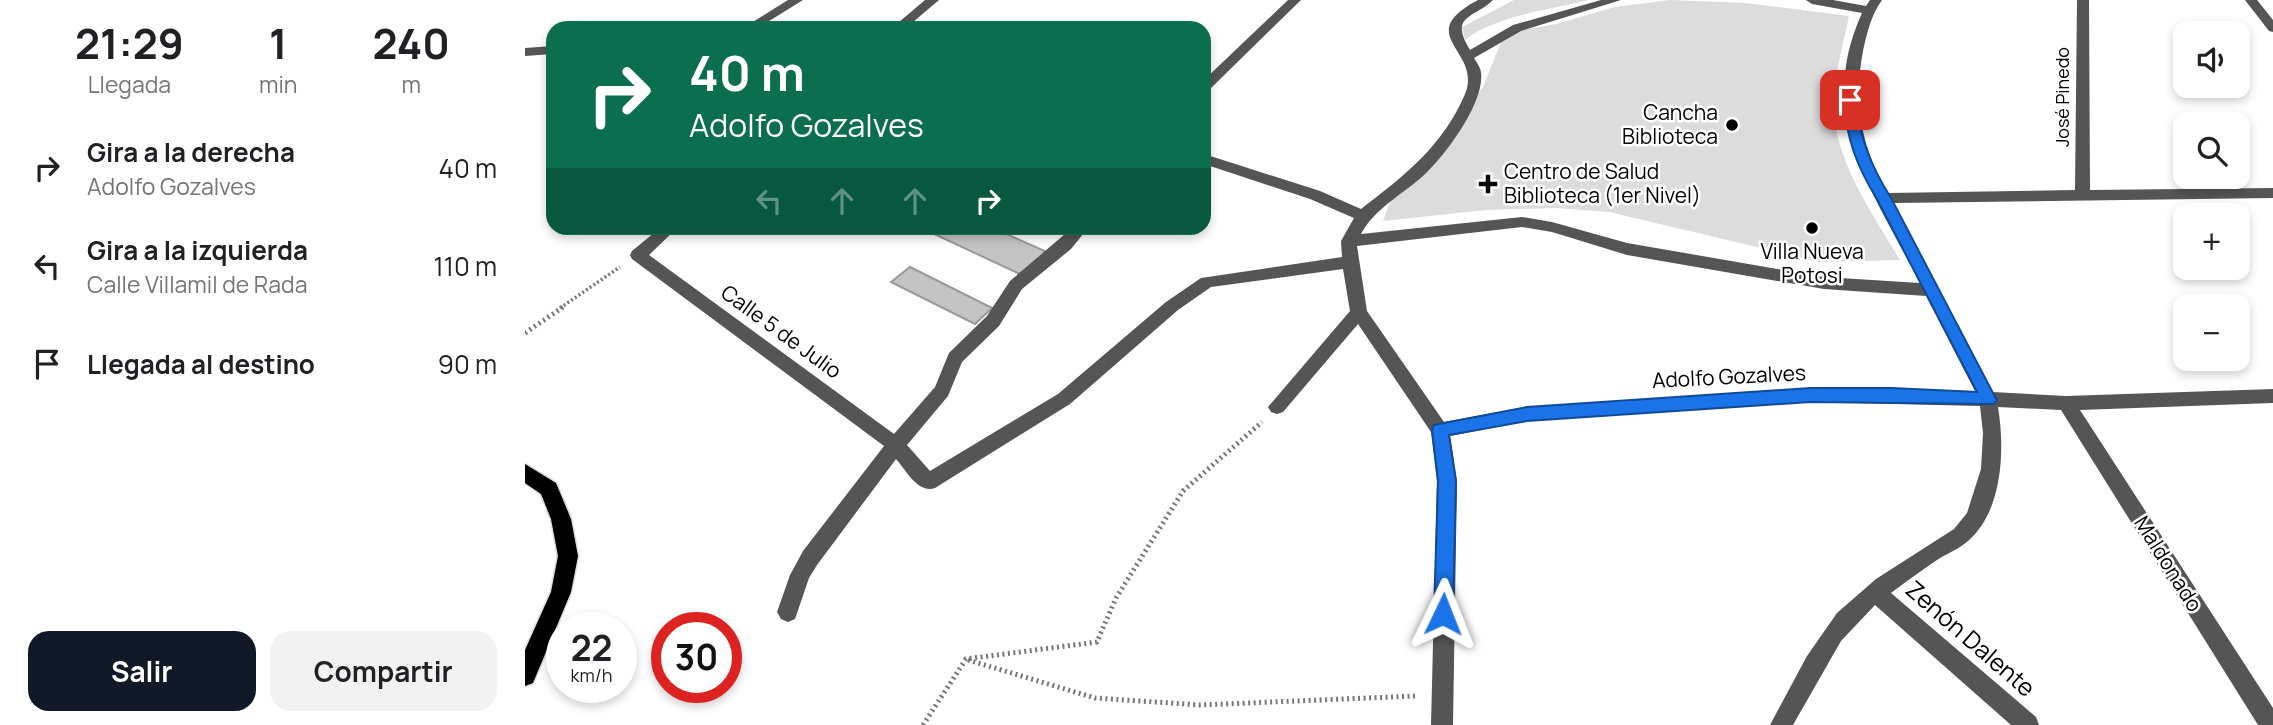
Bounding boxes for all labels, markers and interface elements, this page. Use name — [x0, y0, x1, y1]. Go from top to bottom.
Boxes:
text: 21:29 — [75, 14, 184, 72]
text: 1 — [269, 14, 287, 72]
text: 240 — [373, 14, 450, 72]
map controls — [2173, 21, 2250, 371]
button: sound — [2173, 21, 2250, 98]
text: 40 m — [689, 39, 805, 106]
street label: José Pinedo — [2050, 47, 2074, 147]
icon: right — [574, 49, 665, 140]
text: Llegada — [88, 68, 171, 100]
text: min — [259, 68, 298, 100]
text: m — [401, 68, 421, 100]
pin — [1820, 70, 1880, 130]
icon: arrive — [1831, 81, 1869, 119]
place label: Cancha Biblioteca — [1622, 98, 1718, 150]
text: Adolfo Gozalves — [689, 103, 924, 147]
button: search — [2173, 112, 2250, 189]
marker: Cancha Biblioteca — [1724, 117, 1740, 133]
text: Gira a la derecha — [87, 134, 295, 170]
icon: right — [28, 149, 66, 187]
text: 40 m — [439, 150, 497, 186]
place label: Centro de Salud Biblioteca (1er Nivel) — [1504, 157, 1701, 209]
text: Adolfo Gozalves — [87, 170, 256, 202]
marker: Centro de Salud Biblioteca (1er Nivel) — [1478, 174, 1498, 194]
icon: left — [750, 182, 788, 220]
icon: ahead — [823, 182, 861, 220]
icon: ahead — [896, 182, 934, 220]
icon: right — [969, 182, 1007, 220]
button: + — [2173, 203, 2250, 280]
marker: Villa Nueva Potosi — [1804, 220, 1820, 236]
text: Gira a la izquierda — [87, 232, 308, 268]
place label: Villa Nueva Potosi — [1760, 237, 1864, 289]
icon: left — [28, 247, 66, 285]
text: 110 m — [434, 248, 497, 284]
text: Calle Villamil de Rada — [87, 268, 308, 300]
street label: Calle 5 de Julio — [716, 278, 848, 384]
button: − — [2173, 294, 2250, 371]
icon: arrive — [28, 345, 66, 383]
text: Llegada al destino — [87, 346, 315, 382]
text: 90 m — [438, 346, 497, 382]
street label: Adolfo Gozalves — [1651, 358, 1807, 394]
street label: Maldonado — [2128, 510, 2209, 617]
street label: Zenón Dalente — [1899, 572, 2043, 703]
position arrow — [1406, 577, 1480, 651]
speed limit sign: 30 — [651, 612, 742, 703]
text: 22 — [571, 624, 612, 672]
button: Salir — [28, 631, 256, 711]
button: Compartir — [270, 631, 497, 711]
text: km/h — [571, 663, 612, 687]

